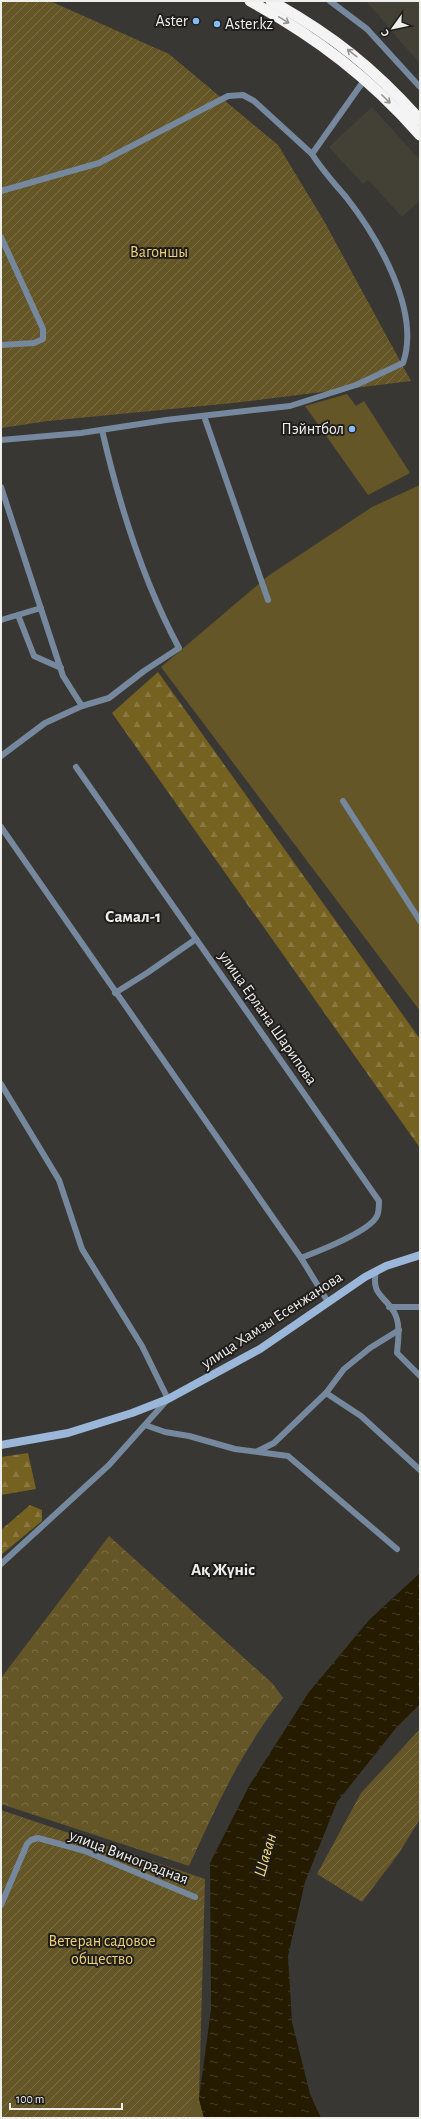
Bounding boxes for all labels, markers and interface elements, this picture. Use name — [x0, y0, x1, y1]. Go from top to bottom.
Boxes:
north arrow — [373, 8, 413, 48]
place label: Aster — [155, 13, 189, 29]
marker: Aster — [191, 16, 201, 26]
place label: Aster.kz — [225, 16, 274, 32]
one-way arrow — [278, 16, 290, 24]
marker: Aster.kz — [212, 19, 222, 29]
text: С — [379, 28, 391, 39]
one-way arrow — [347, 49, 358, 57]
one-way arrow — [381, 94, 391, 104]
park label: Вагоншы — [130, 244, 188, 260]
place label: Пэйнтбол — [281, 421, 344, 437]
marker: Пэйнтбол — [347, 424, 357, 434]
district label: Самал-1 — [105, 908, 161, 925]
street label: улица Ерлана Шарипова — [214, 947, 320, 1088]
street label: улица Хамзы Есенжанова — [198, 1269, 346, 1373]
district label: Ақ Жүніс — [191, 1561, 255, 1578]
street label: улица Виноградная — [66, 1827, 191, 1888]
water label: Шаған — [251, 1831, 279, 1878]
park label: Ветеран садовое общество — [48, 1933, 156, 1967]
scale bar — [10, 2085, 122, 2111]
text: 100 m — [16, 2093, 44, 2105]

